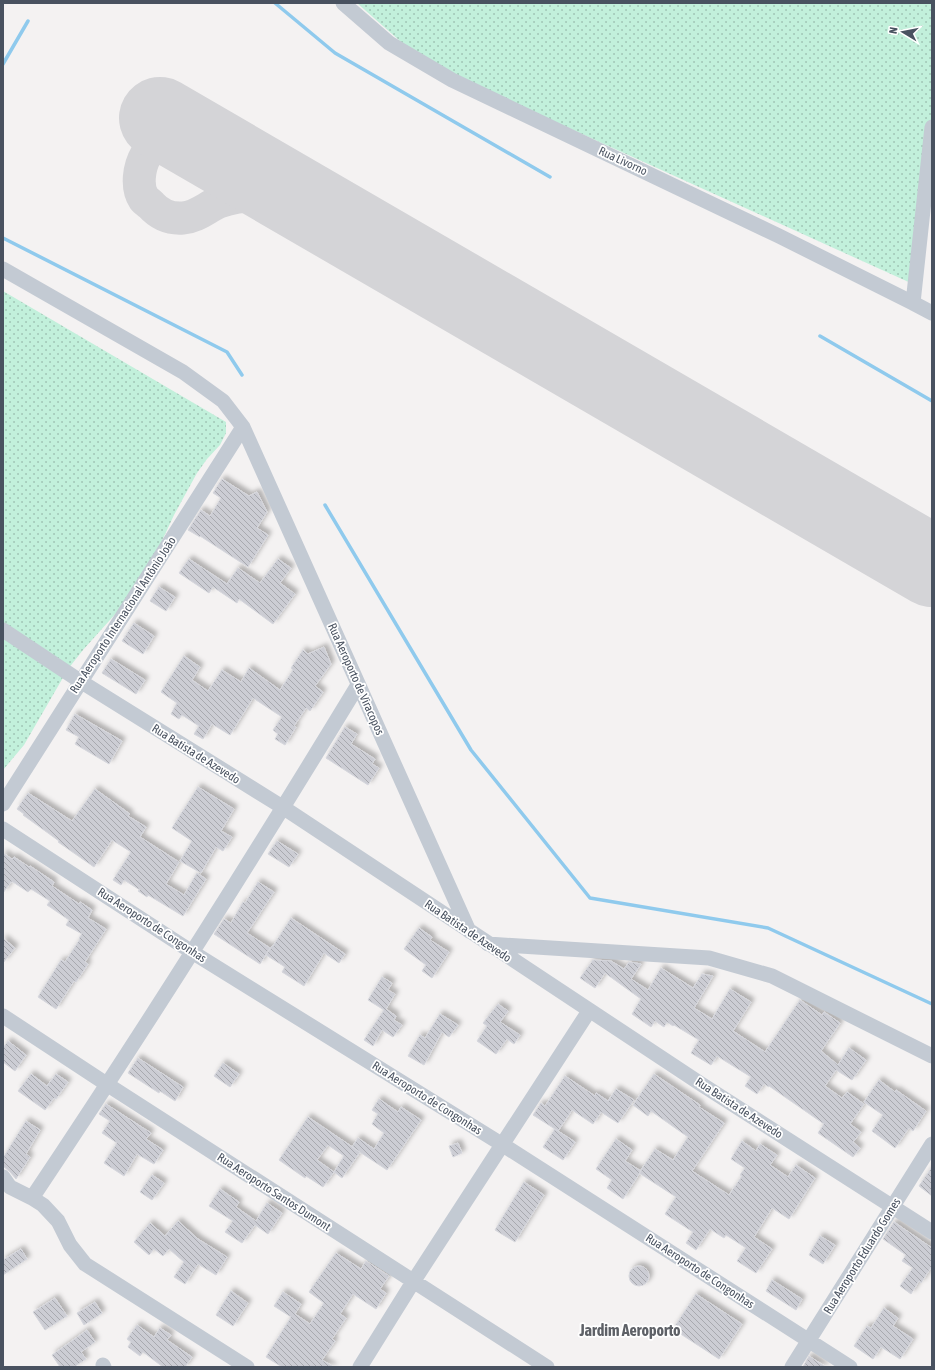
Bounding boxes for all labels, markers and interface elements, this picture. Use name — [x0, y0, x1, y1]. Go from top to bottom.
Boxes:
north arrow — [883, 12, 923, 52]
text: N — [887, 26, 900, 35]
street label: Rua Livorno — [597, 144, 650, 178]
street label: Rua Aeroporto Internacional Antônio João — [67, 534, 179, 696]
street label: Rua Aeroporto de Viracopos — [325, 621, 387, 737]
street label: Rua Batista de Azevedo — [149, 721, 243, 787]
street label: Rua Aeroporto de Congonhas — [95, 885, 209, 965]
street label: Rua Batista de Azevedo — [422, 897, 514, 965]
street label: Rua Aeroporto de Congonhas — [370, 1059, 484, 1137]
street label: Rua Batista de Azevedo — [693, 1075, 786, 1142]
street label: Rua Aeroporto Santos Dumont — [215, 1150, 334, 1234]
street label: Rua Aeroporto Eduardo Gomes — [821, 1196, 903, 1316]
street label: Rua Aeroporto de Congonhas — [643, 1231, 757, 1311]
district label: Jardim Aeroporto — [578, 1321, 681, 1339]

